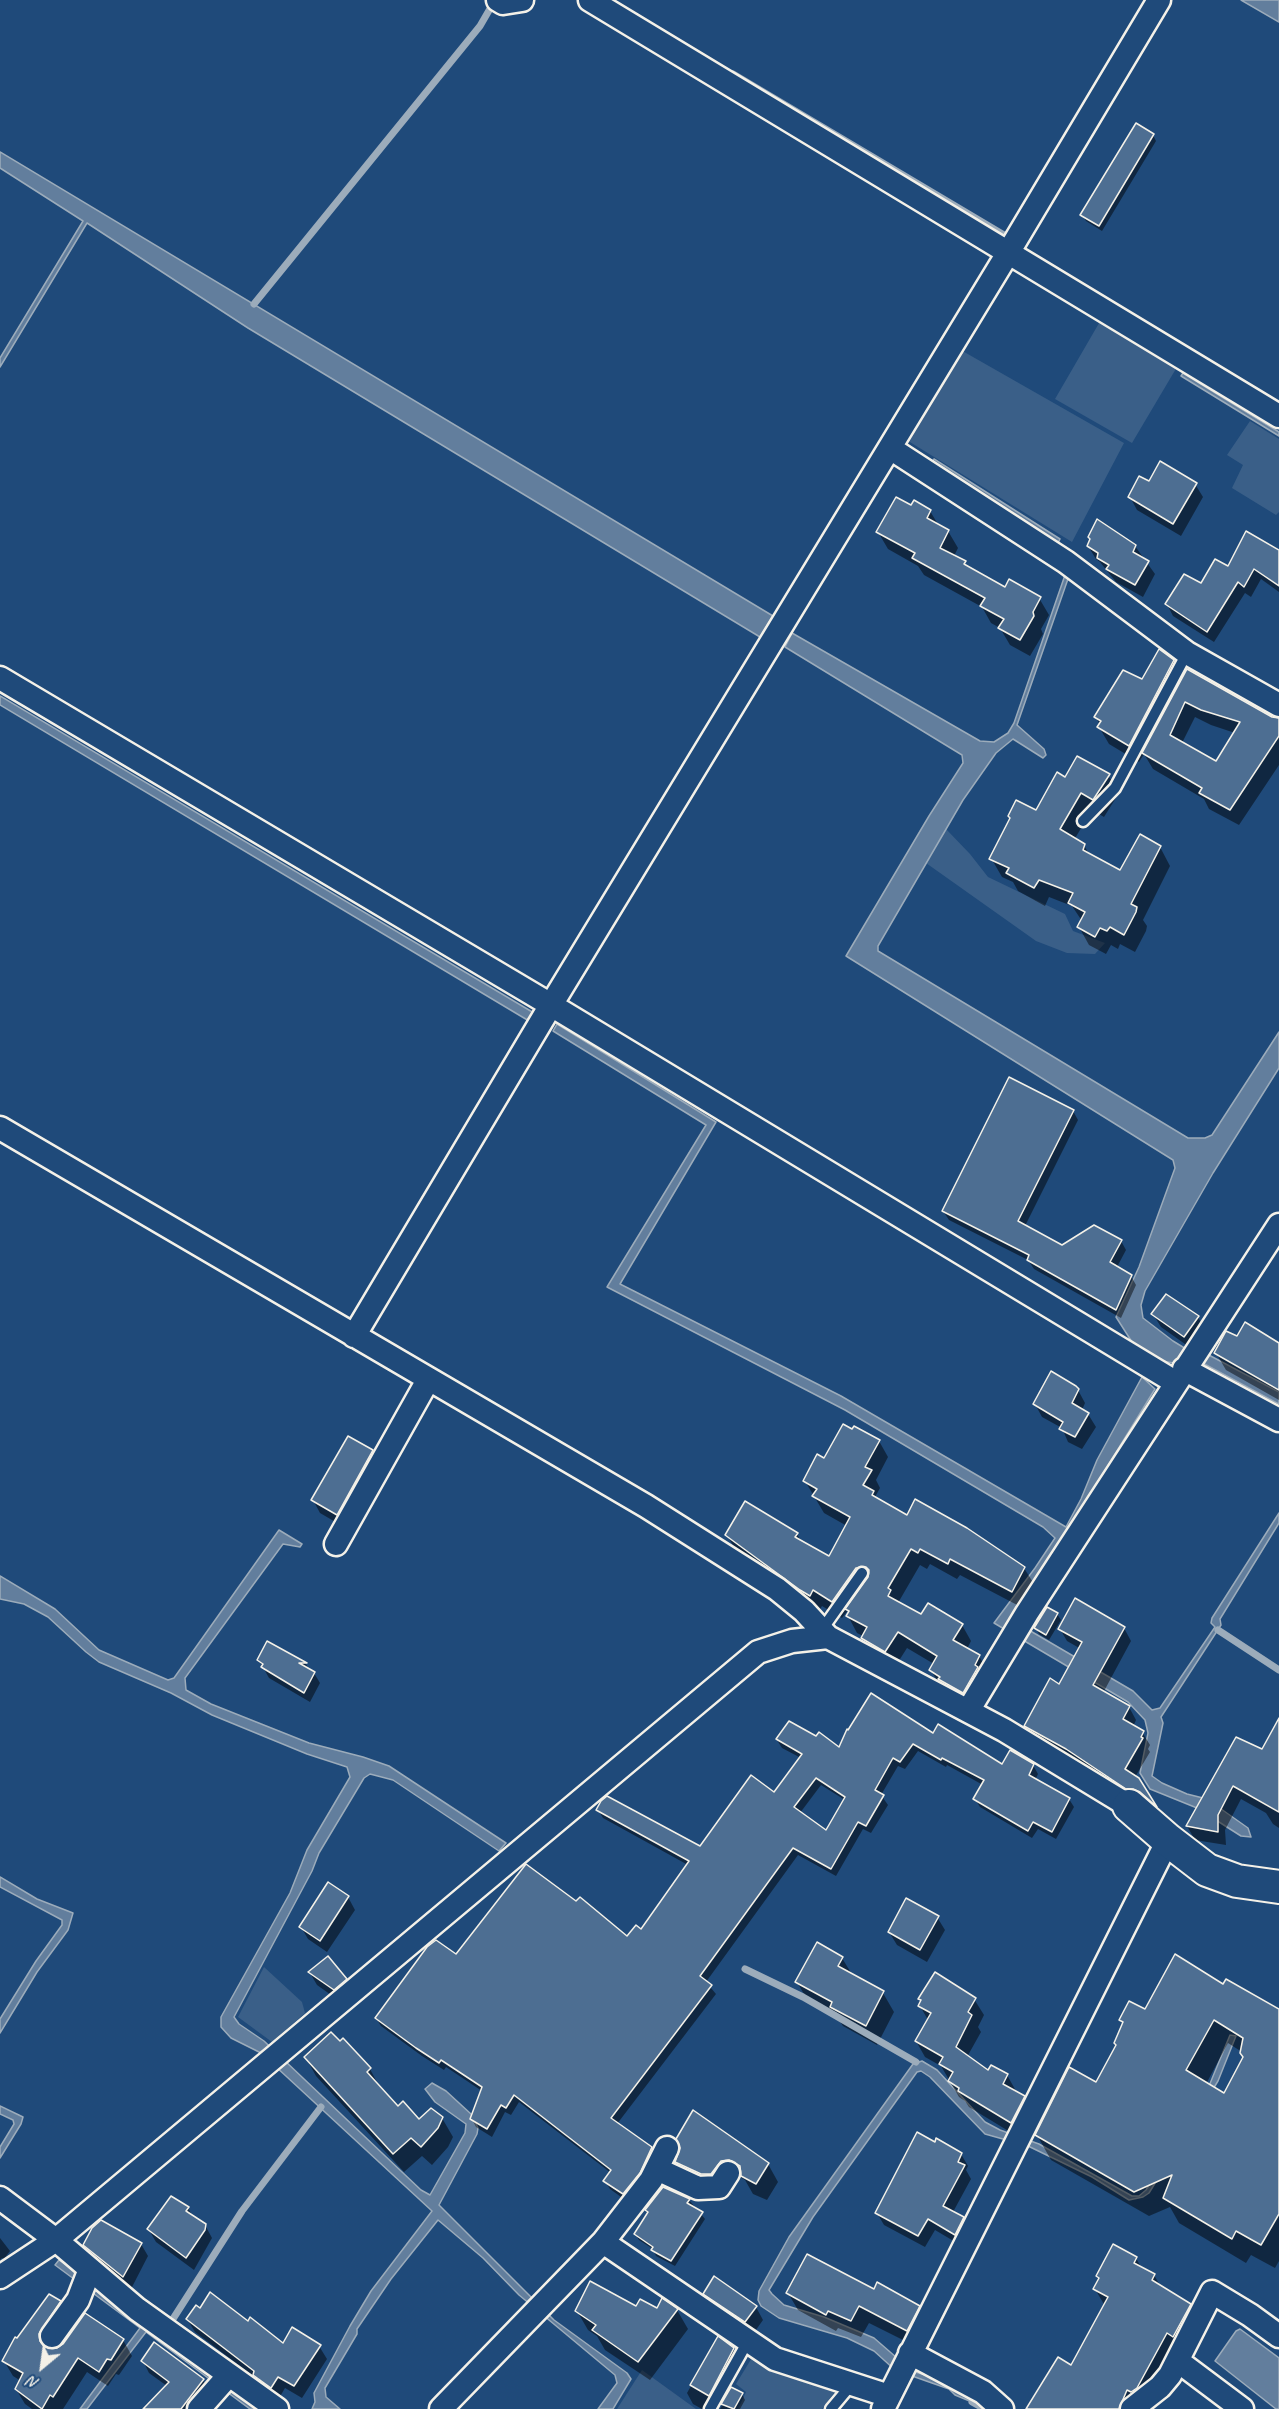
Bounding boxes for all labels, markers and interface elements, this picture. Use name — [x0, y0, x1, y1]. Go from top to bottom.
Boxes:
north arrow — [12, 2337, 72, 2397]
text: N — [24, 2372, 42, 2394]

